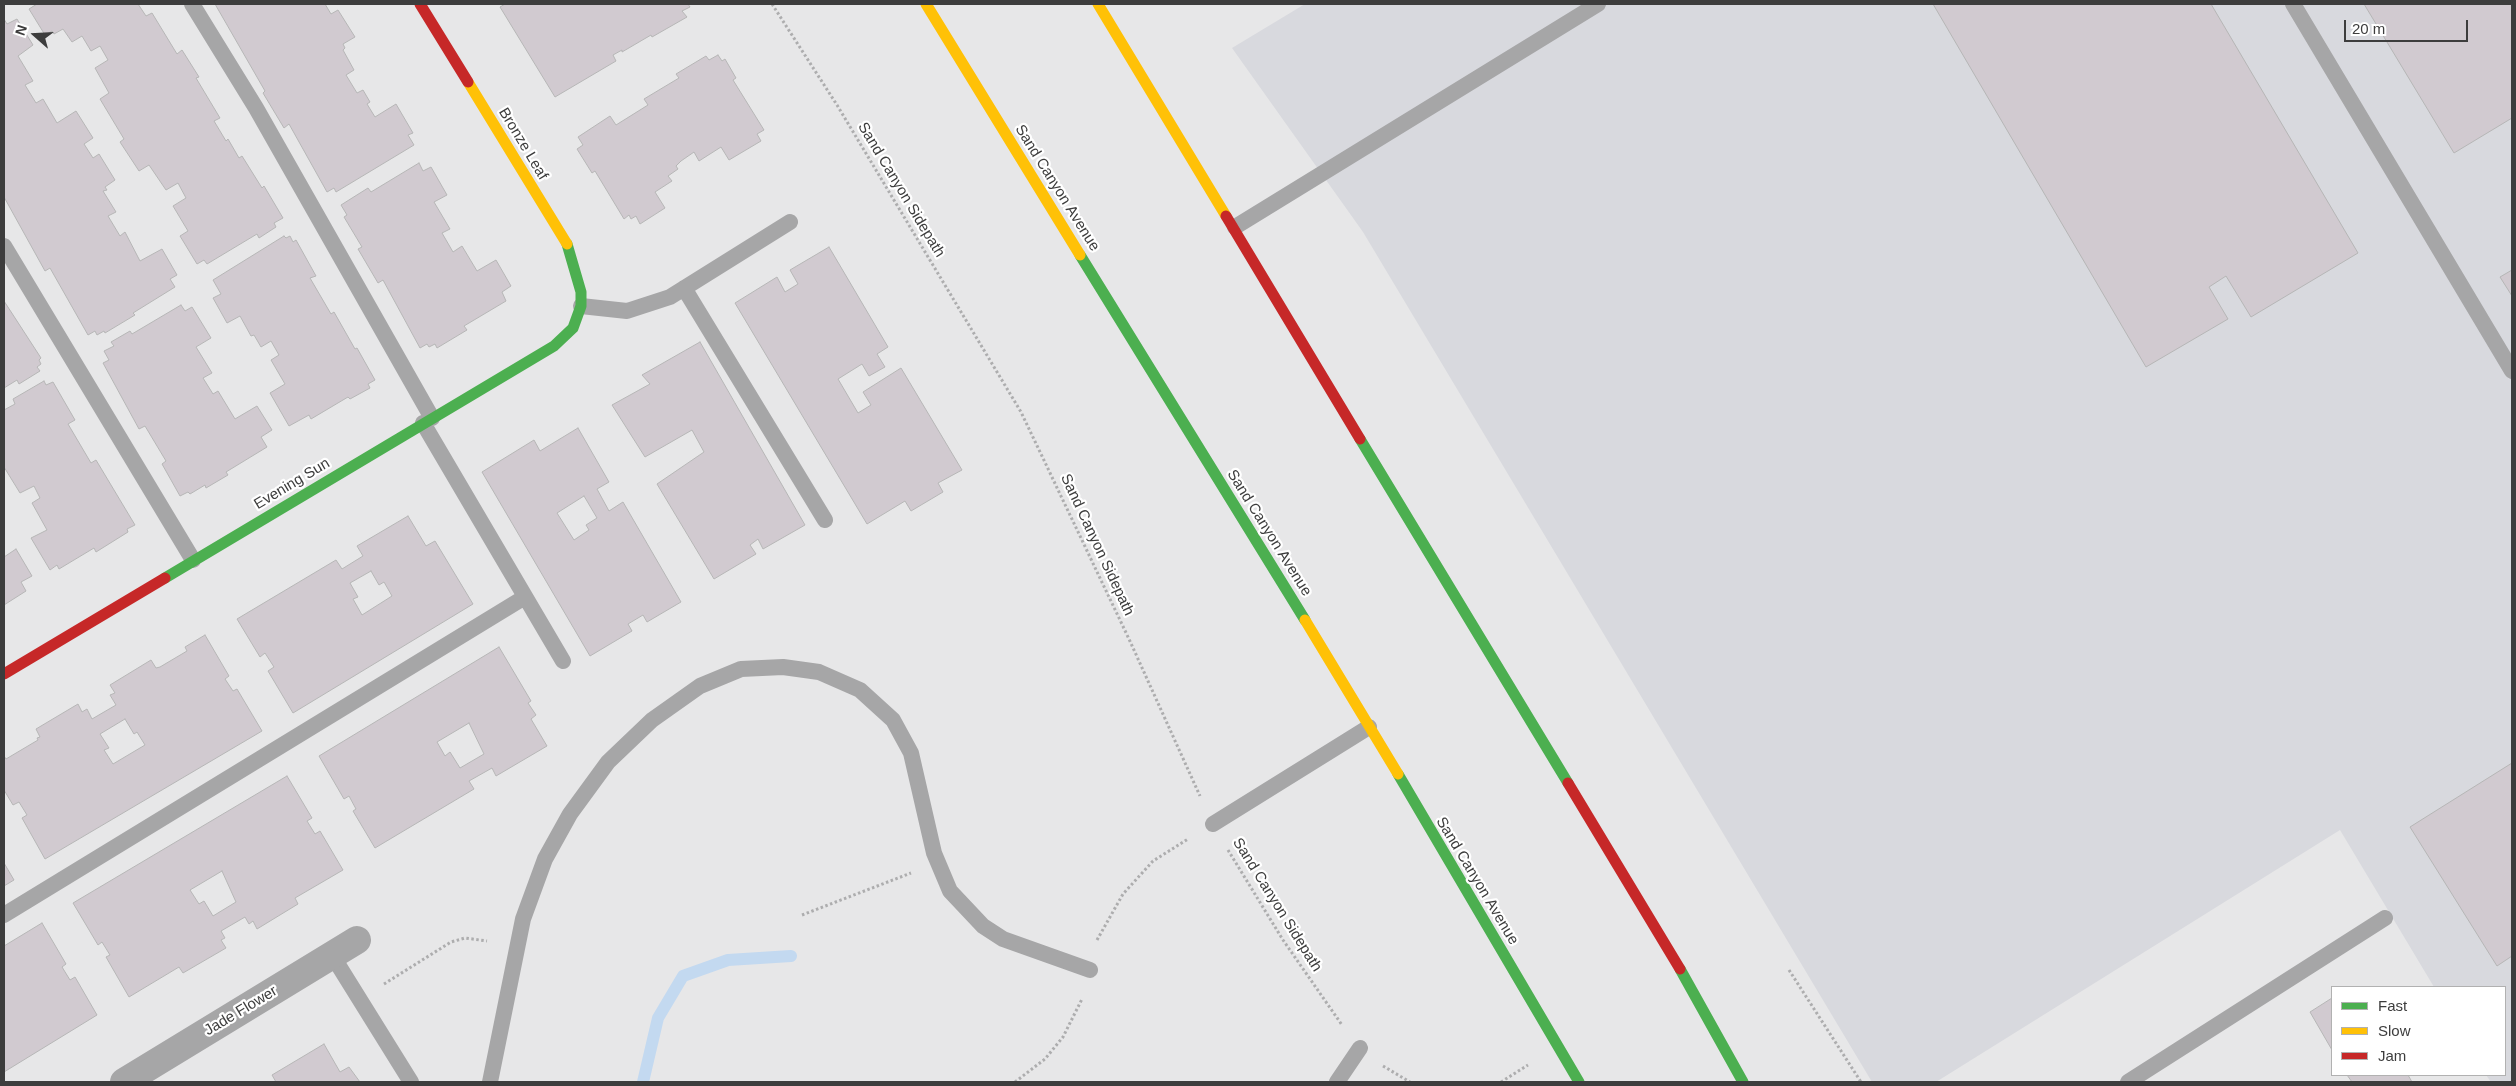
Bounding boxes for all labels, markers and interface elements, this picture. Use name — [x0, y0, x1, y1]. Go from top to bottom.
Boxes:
north arrow — [10, 10, 60, 60]
scale bar — [2346, 10, 2470, 42]
text: 20 m — [2352, 20, 2385, 37]
text: N — [12, 23, 30, 38]
street label: Bronze Leaf — [494, 105, 552, 183]
street label: Sand Canyon Sidepath — [854, 119, 948, 261]
street label: Sand Canyon Avenue — [1011, 121, 1103, 255]
street label: Evening Sun — [251, 454, 333, 514]
street label: Sand Canyon Avenue — [1223, 466, 1315, 600]
street label: Sand Canyon Sidepath — [1056, 471, 1138, 619]
street label: Sand Canyon Avenue — [1432, 814, 1522, 948]
street label: Sand Canyon Sidepath — [1228, 835, 1326, 975]
street label: Jade Flower — [201, 982, 281, 1040]
legend — [2331, 986, 2506, 1076]
text: Fast — [2378, 997, 2407, 1014]
text: Slow — [2378, 1022, 2411, 1039]
text: Jam — [2378, 1047, 2406, 1064]

